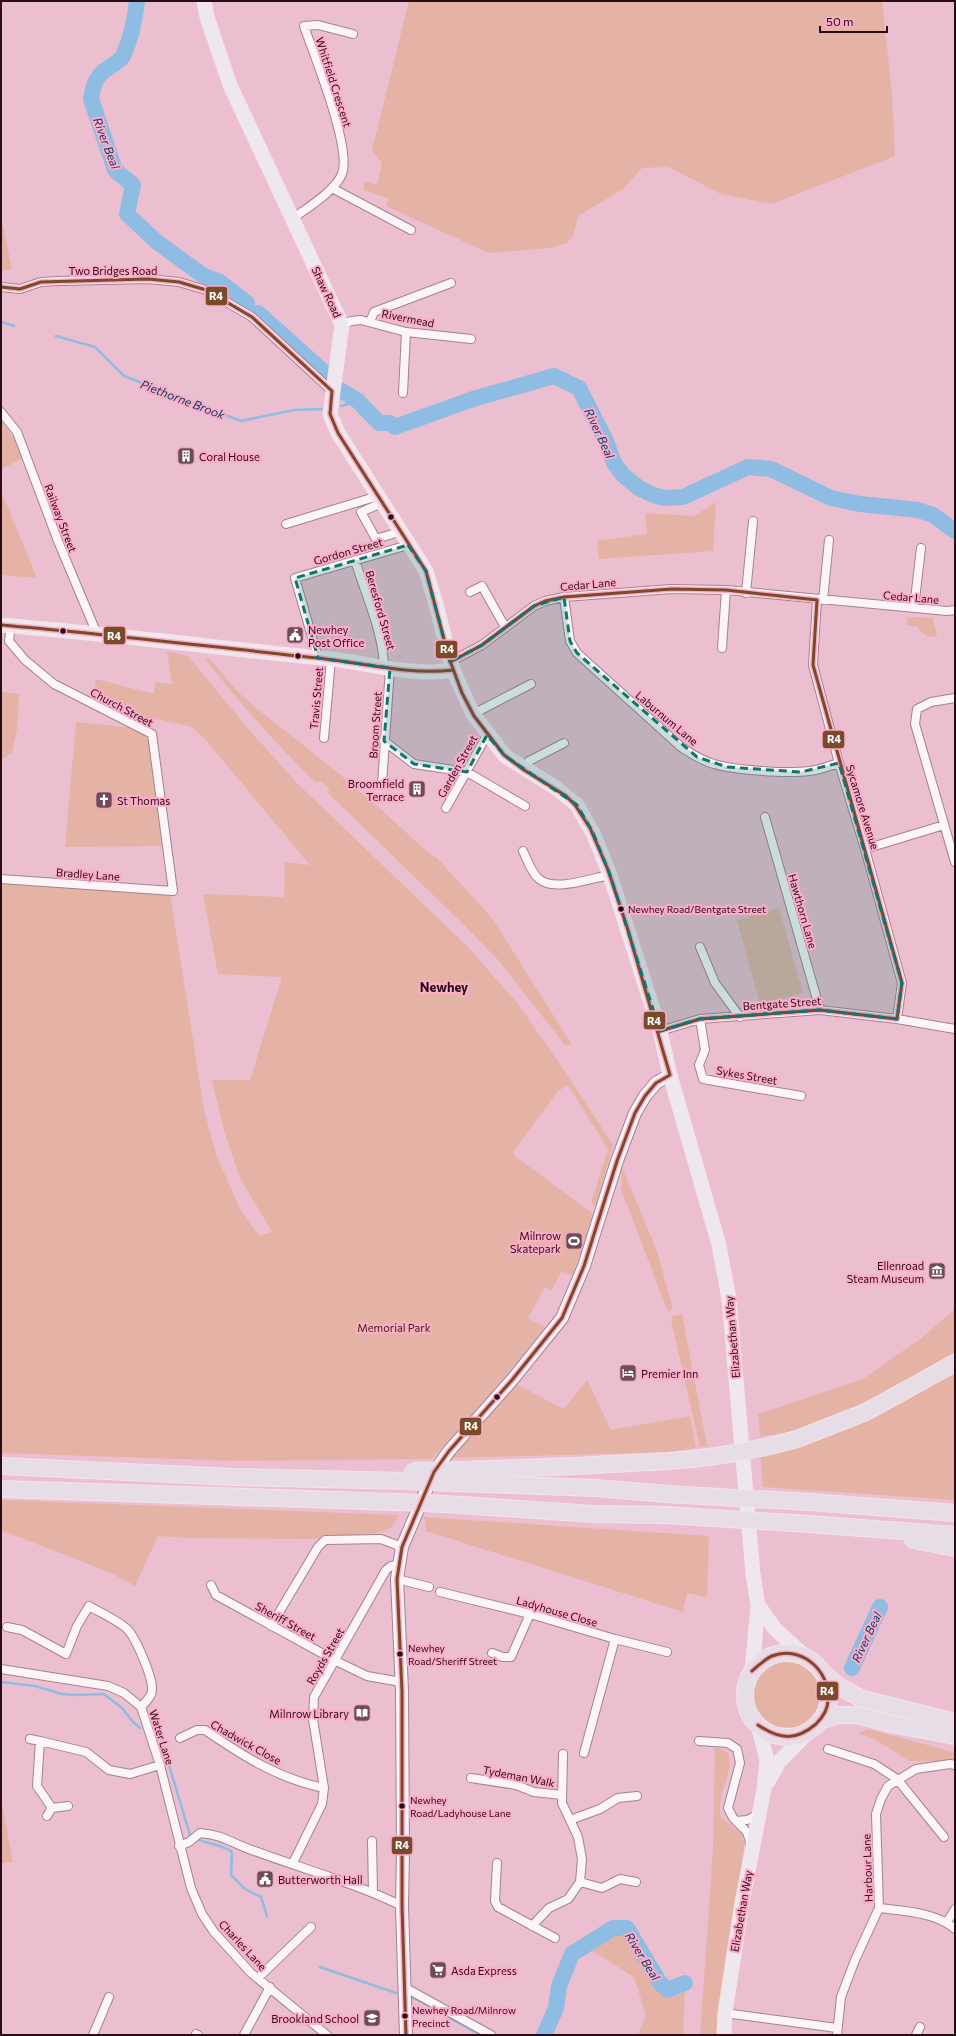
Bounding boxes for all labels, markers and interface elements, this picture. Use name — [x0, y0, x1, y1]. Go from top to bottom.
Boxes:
scale bar — [820, 8, 887, 34]
text: 50 m — [826, 14, 854, 28]
street label: Whitfield Crescent — [313, 35, 355, 129]
water label: River Beal — [91, 115, 124, 172]
street label: Two Bridges Road — [69, 264, 157, 277]
street label: Shaw Road — [309, 264, 345, 320]
line badge: R4 — [205, 286, 228, 306]
text: R4 — [209, 289, 223, 302]
street label: Rivermead — [381, 307, 435, 329]
water label: Piethorne Brook — [139, 376, 228, 422]
water label: River Beal — [582, 406, 618, 461]
building icon: Coral House — [176, 446, 196, 466]
place label: Coral House — [199, 450, 260, 463]
street label: Railway Street — [42, 482, 80, 554]
unlabelled marker — [386, 512, 396, 522]
street label: Gordon Street — [312, 535, 385, 567]
street label: Beresford Street — [363, 569, 399, 652]
street label: Cedar Lane — [559, 575, 617, 593]
street label: Cedar Lane — [882, 588, 940, 606]
place label: Newhey Post Office — [308, 623, 364, 649]
public building icon: Newhey Post Office — [285, 625, 305, 645]
unlabelled marker — [58, 626, 68, 636]
line badge: R4 — [103, 626, 126, 645]
text: R4 — [107, 629, 121, 642]
line badge: R4 — [435, 640, 458, 659]
text: R4 — [440, 642, 454, 655]
unlabelled marker — [293, 651, 303, 661]
street label: Travis Street — [307, 666, 325, 730]
street label: Church Street — [88, 685, 156, 729]
street label: Laburnum Lane — [633, 688, 701, 748]
street label: Broom Street — [366, 691, 384, 759]
line badge: R4 — [822, 730, 845, 749]
street label: Garden Street — [434, 732, 480, 800]
text: R4 — [827, 732, 841, 745]
street label: Sycamore Avenue — [844, 763, 882, 851]
place label: Broomfield Terrace — [348, 777, 404, 803]
building icon: Broomfield Terrace — [407, 779, 427, 799]
church icon: St Thomas — [94, 790, 114, 810]
place label: St Thomas — [117, 794, 170, 807]
street label: Bradley Lane — [56, 865, 121, 883]
street label: Hawthorn Lane — [786, 872, 820, 950]
place label: Newhey Road/Bentgate Street — [628, 903, 766, 915]
marker: Newhey Road/Bentgate Street — [616, 904, 626, 914]
district label: Newhey — [420, 979, 468, 995]
street label: Bentgate Street — [742, 994, 822, 1012]
line badge: R4 — [643, 1011, 666, 1030]
text: R4 — [647, 1014, 661, 1027]
street label: Sykes Street — [716, 1063, 779, 1087]
place label: Milnrow Skatepark — [510, 1229, 561, 1255]
sports icon: Milnrow Skatepark — [564, 1231, 584, 1251]
place label: Ellenroad Steam Museum — [847, 1259, 924, 1285]
museum icon: Ellenroad Steam Museum — [927, 1261, 947, 1281]
street label: Elizabethan Way — [722, 1295, 742, 1379]
park label: Memorial Park — [357, 1321, 431, 1334]
hotel icon: Premier Inn — [618, 1363, 638, 1383]
place label: Premier Inn — [641, 1367, 698, 1380]
unlabelled marker — [492, 1392, 502, 1402]
line badge: R4 — [459, 1417, 482, 1436]
text: R4 — [464, 1419, 478, 1432]
street label: Ladyhouse Close — [515, 1593, 599, 1629]
street label: Sheriff Street — [253, 1599, 319, 1643]
water label: River Beal — [848, 1609, 884, 1664]
street label: Royds Street — [303, 1625, 347, 1687]
place label: Newhey Road/Sheriff Street — [408, 1642, 497, 1667]
marker: Newhey Road/Sheriff Street — [395, 1649, 405, 1659]
line badge: R4 — [816, 1681, 839, 1701]
text: R4 — [820, 1684, 834, 1697]
library icon: Milnrow Library — [352, 1703, 372, 1723]
place label: Milnrow Library — [269, 1707, 349, 1720]
street label: Water Lane — [147, 1708, 177, 1766]
street label: Chadwick Close — [208, 1717, 284, 1767]
street label: Tydeman Walk — [482, 1763, 556, 1789]
place label: Newhey Road/Ladyhouse Lane — [410, 1794, 511, 1819]
marker: Newhey Road/Ladyhouse Lane — [397, 1801, 407, 1811]
street label: Harbour Lane — [859, 1833, 875, 1902]
line badge: R4 — [391, 1836, 413, 1855]
text: R4 — [395, 1838, 409, 1851]
public building icon: Butterworth Hall — [255, 1869, 275, 1889]
street label: Elizabethan Way — [727, 1869, 755, 1953]
place label: Butterworth Hall — [278, 1873, 362, 1886]
street label: Charles Lane — [216, 1917, 270, 1973]
water label: River Beal — [623, 1929, 664, 1983]
supermarket icon: Asda Express — [428, 1960, 448, 1980]
place label: Asda Express — [451, 1964, 517, 1977]
place label: Newhey Road/Milnrow Precinct — [412, 2004, 516, 2029]
school or university icon: Brookland School — [362, 2008, 382, 2028]
marker: Newhey Road/Milnrow Precinct — [400, 2011, 410, 2021]
place label: Brookland School — [271, 2012, 359, 2025]

